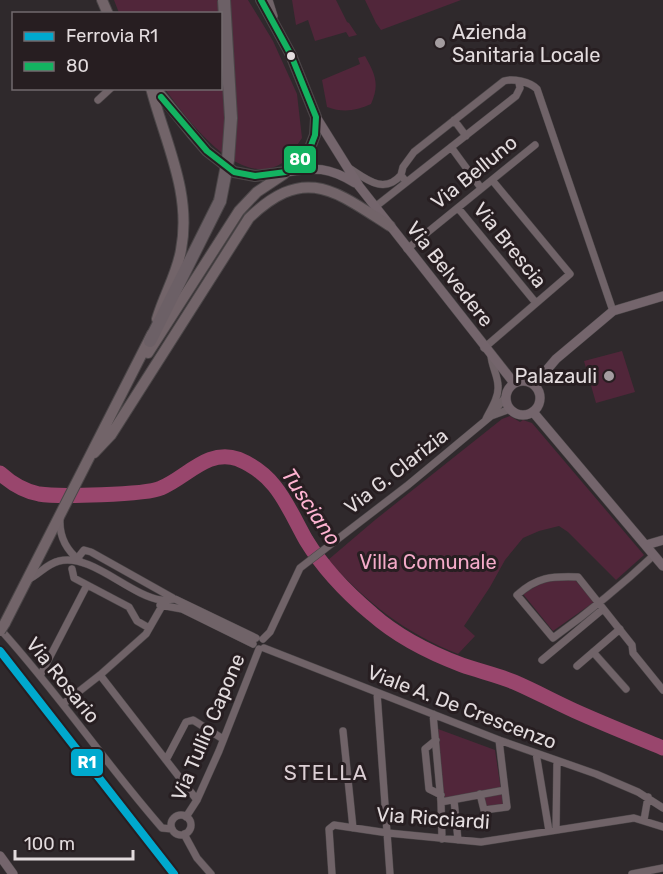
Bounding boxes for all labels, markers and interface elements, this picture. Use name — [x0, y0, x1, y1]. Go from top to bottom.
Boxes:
legend — [12, 12, 222, 90]
place label: Azienda Sanitaria Locale — [452, 20, 600, 67]
text: Ferrovia R1 — [66, 25, 158, 47]
marker: Azienda Sanitaria Locale — [433, 36, 447, 50]
unlabelled marker — [285, 50, 297, 62]
text: 80 — [66, 55, 89, 77]
street label: Via Belluno — [426, 130, 522, 214]
line badge: 80 — [283, 145, 317, 174]
text: 80 — [289, 150, 311, 169]
street label: Via Brescia — [468, 197, 552, 293]
street label: Via Belvedere — [401, 217, 499, 331]
place label: Palazauli — [514, 364, 597, 388]
marker: Palazauli — [602, 369, 616, 383]
street label: Via G. Clarizia — [339, 423, 453, 519]
water label: Tusciano — [276, 463, 346, 550]
park label: Villa Comunale — [359, 550, 497, 574]
street label: Via Rosario — [21, 632, 105, 728]
street label: Via Tullio Capone — [166, 650, 250, 804]
street label: Viale A. De Crescenzo — [364, 660, 560, 754]
line badge: R1 — [70, 748, 104, 777]
text: R1 — [77, 753, 97, 772]
district label: STELLA — [284, 760, 368, 785]
street label: Via Ricciardi — [375, 802, 491, 834]
scale bar — [15, 823, 134, 861]
text: 100 m — [24, 833, 75, 855]

